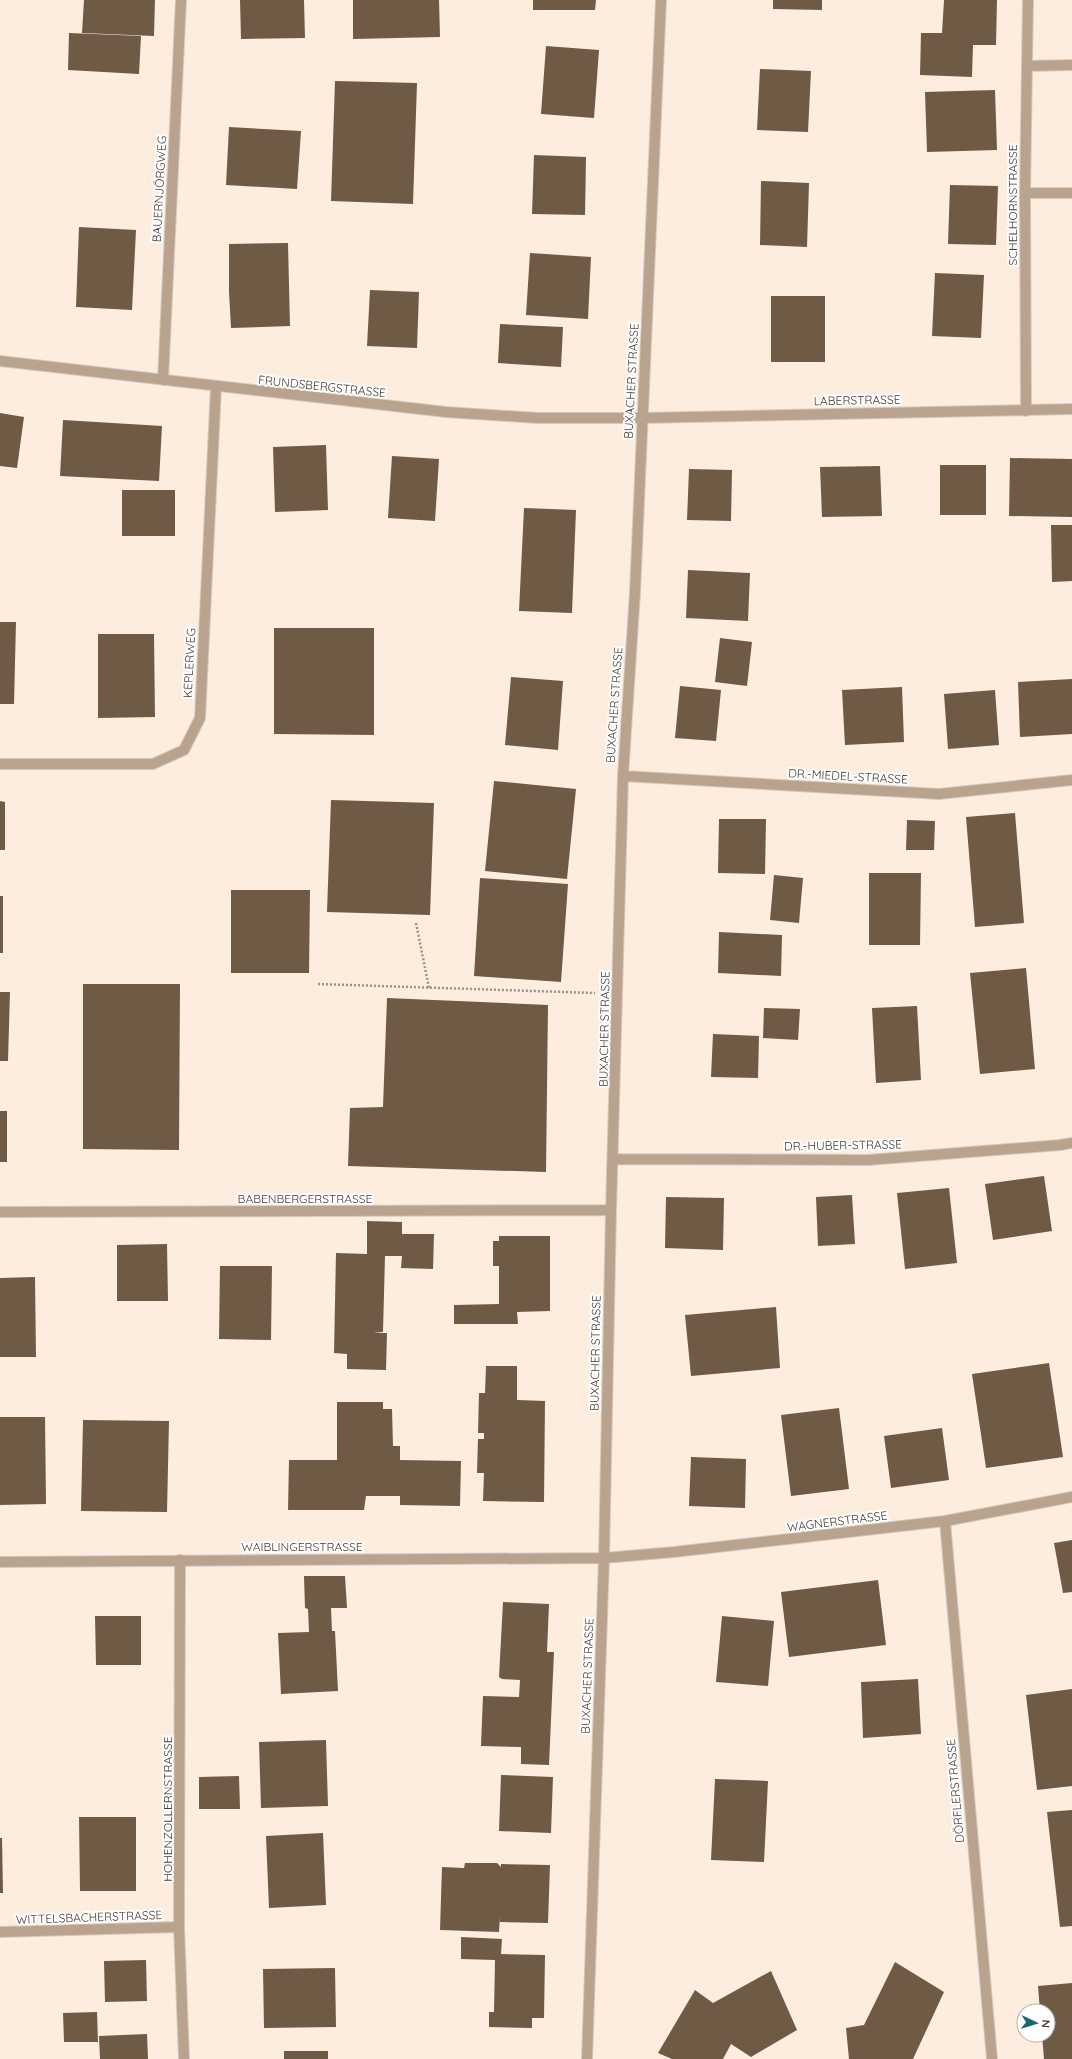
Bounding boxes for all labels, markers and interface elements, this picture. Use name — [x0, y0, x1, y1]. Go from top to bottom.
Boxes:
street label: BAUERNJÖRGWEG — [149, 135, 169, 243]
street label: SCHELHORNSTRASSE — [1005, 144, 1020, 266]
street label: BUXACHER STRASSE — [620, 323, 642, 439]
street label: FRUNDSBERGSTRASSE — [257, 372, 387, 400]
street label: LABERSTRASSE — [813, 392, 901, 408]
street label: KEPLERWEG — [180, 628, 198, 698]
street label: BUXACHER STRASSE — [602, 646, 626, 763]
street label: DR.-MIEDEL-STRASSE — [788, 765, 908, 787]
street label: BUXACHER STRASSE — [595, 971, 613, 1087]
street label: DR.-HUBER-STRASSE — [784, 1136, 902, 1154]
street label: BABENBERGERSTRASSE — [238, 1191, 373, 1206]
street label: BUXACHER STRASSE — [586, 1295, 604, 1411]
street label: WAGNERSTRASSE — [786, 1507, 888, 1535]
street label: WAIBLINGERSTRASSE — [241, 1539, 363, 1554]
street label: BUXACHER STRASSE — [577, 1618, 597, 1734]
street label: HOHENZOLLERNSTRASSE — [160, 1736, 175, 1882]
street label: DÖRFLERSTRASSE — [943, 1738, 967, 1843]
street label: WITTELSBACHERSTRASSE — [16, 1907, 163, 1927]
north arrow — [1016, 2003, 1056, 2043]
text: N — [1039, 2019, 1053, 2028]

